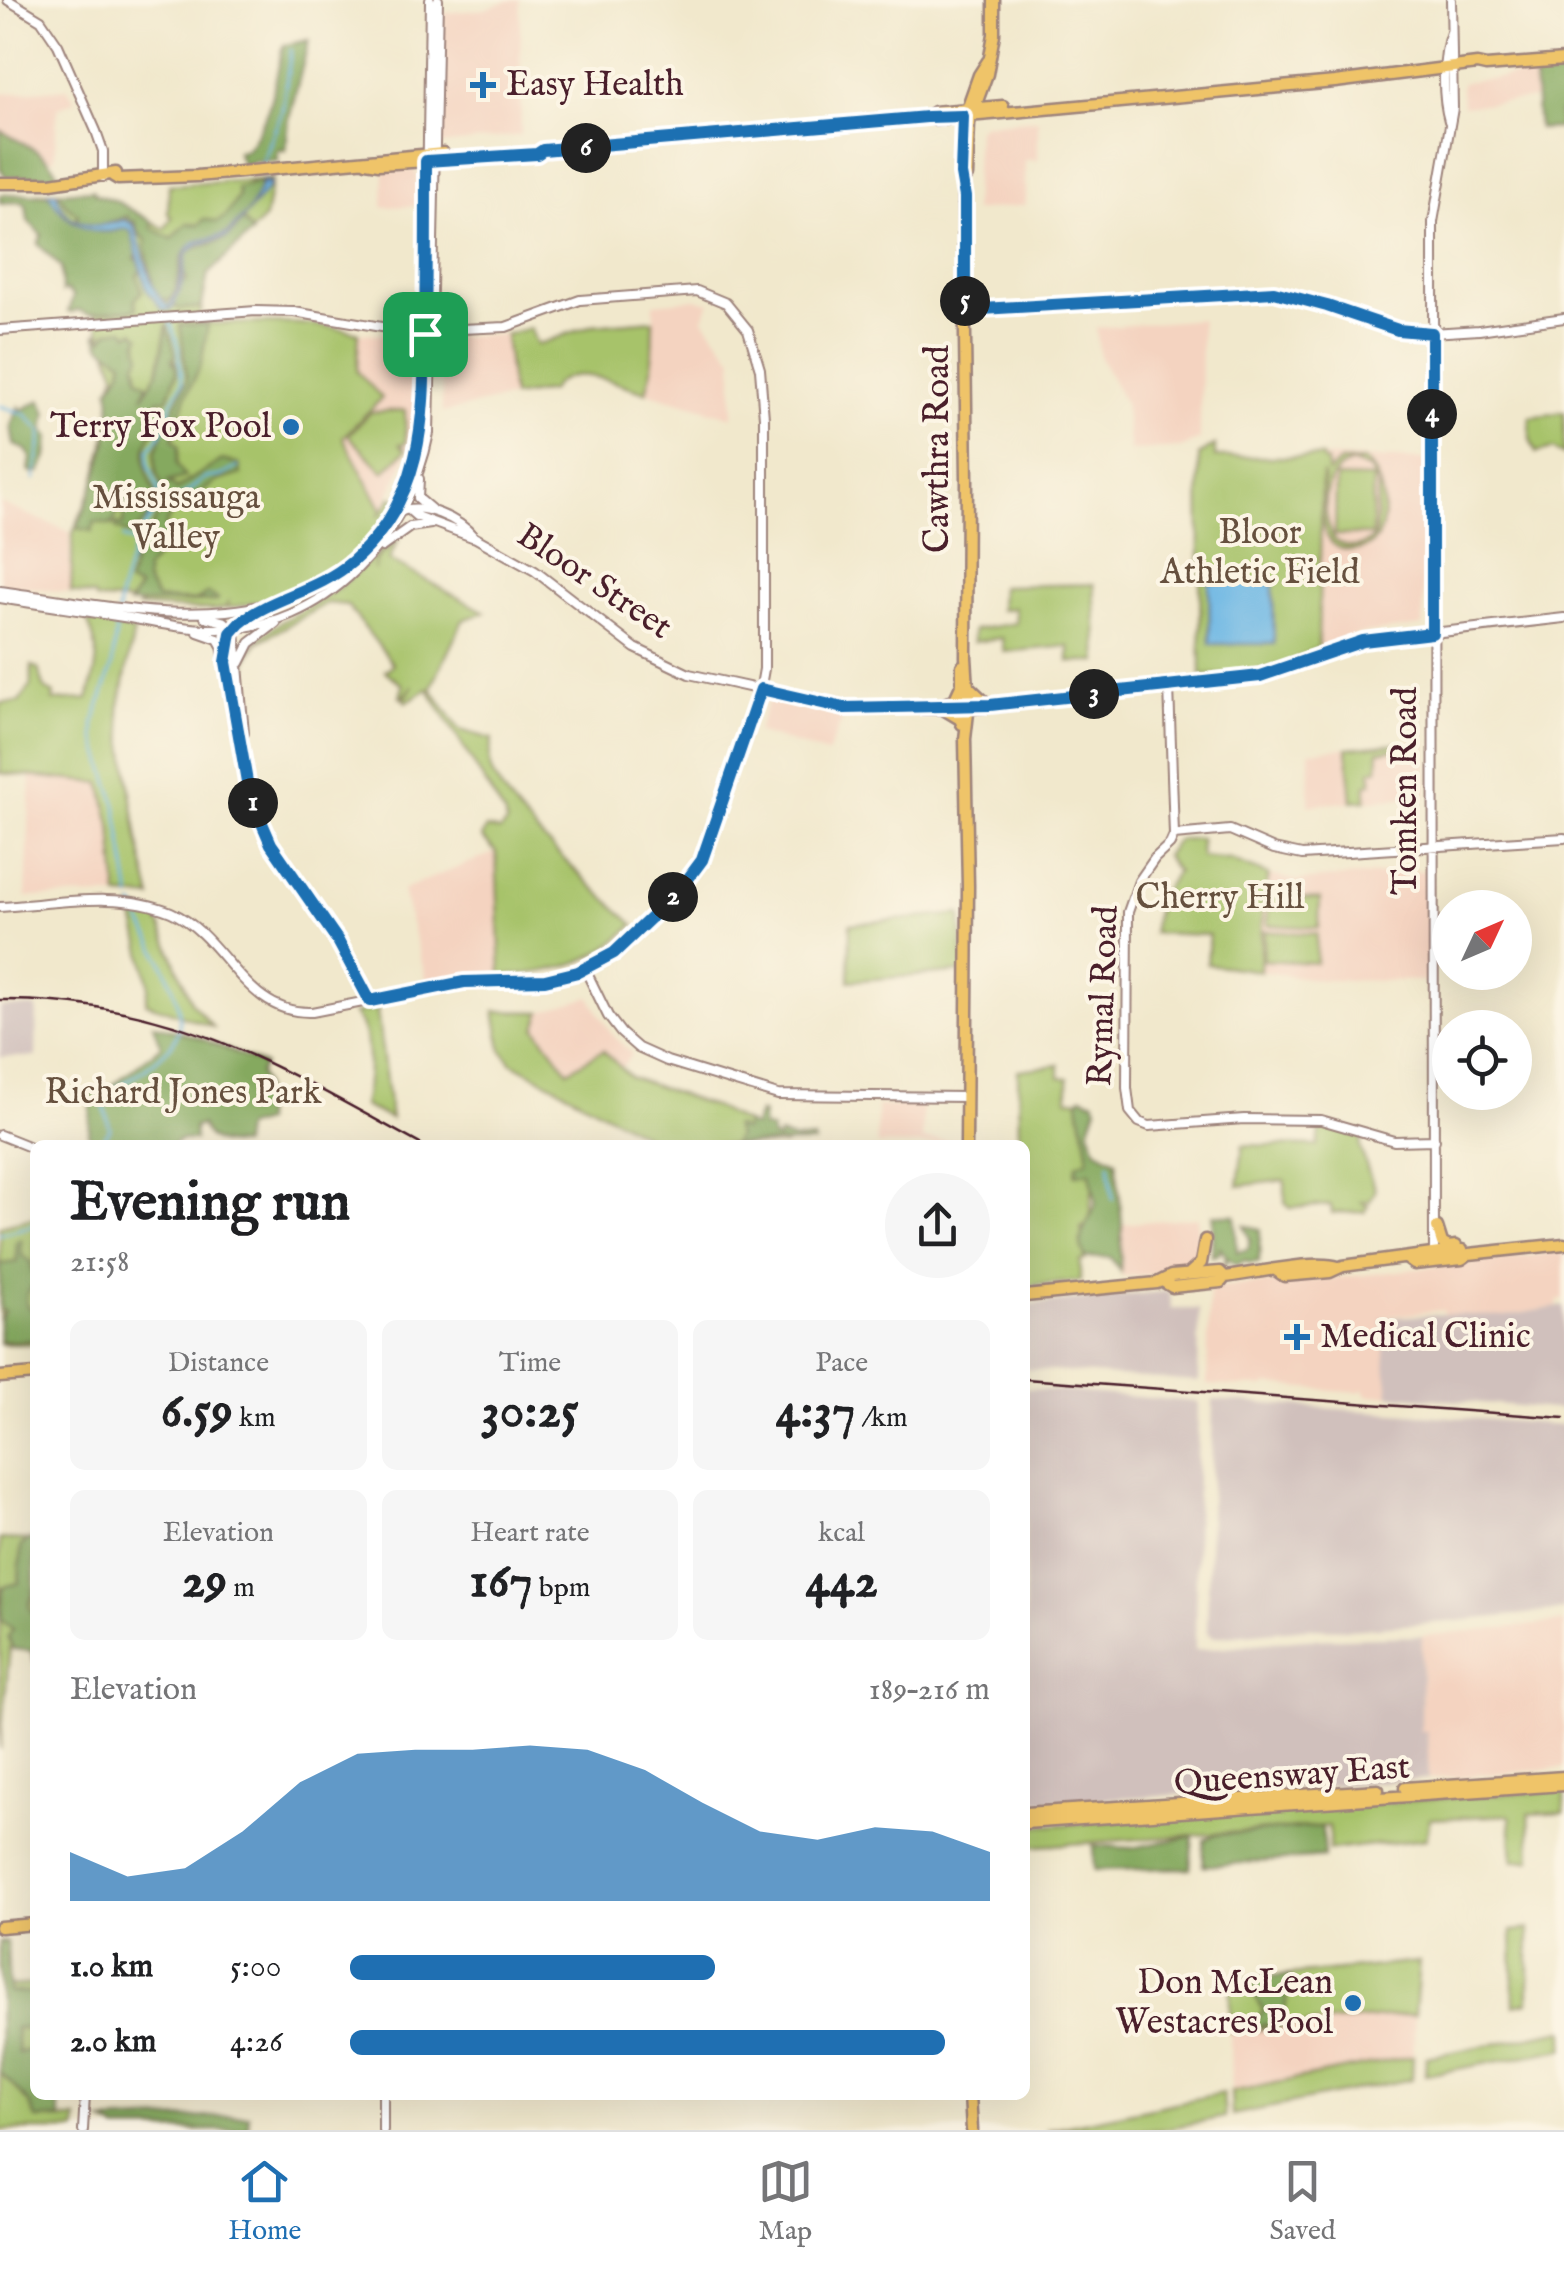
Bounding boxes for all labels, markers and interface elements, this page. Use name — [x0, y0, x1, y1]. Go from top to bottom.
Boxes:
place label: Easy Health — [506, 63, 684, 108]
marker: Easy Health — [470, 72, 496, 98]
pin: 6 — [561, 123, 611, 173]
text: 6 — [580, 130, 592, 165]
pin: 5 — [940, 276, 990, 326]
text: 5 — [960, 283, 970, 318]
pin — [383, 292, 468, 377]
icon: arrive — [398, 307, 453, 362]
street label: Cawthra Road — [916, 345, 961, 553]
pin: 4 — [1407, 389, 1457, 439]
text: 4 — [1425, 396, 1439, 431]
place label: Terry Fox Pool — [50, 405, 271, 450]
marker: Terry Fox Pool — [280, 416, 302, 438]
park label: Mississauga Valley — [92, 476, 261, 561]
park label: Bloor Athletic Field — [1159, 511, 1360, 596]
street label: Bloor Street — [508, 514, 680, 650]
pin: 3 — [1069, 669, 1119, 719]
text: 3 — [1089, 676, 1099, 711]
street label: Tomken Road — [1384, 687, 1429, 895]
pin: 1 — [228, 778, 278, 828]
text: 1 — [248, 785, 258, 820]
pin: 2 — [648, 872, 698, 922]
park label: Cherry Hill — [1136, 876, 1305, 921]
text: 2 — [666, 879, 680, 914]
north arrow — [1432, 890, 1532, 990]
map controls — [1432, 890, 1532, 1110]
street label: Rymal Road — [1078, 904, 1130, 1087]
button: locate — [1432, 1010, 1532, 1110]
park label: Richard Jones Park — [45, 1071, 322, 1116]
text: Evening run — [70, 1169, 350, 1239]
button: share — [885, 1173, 990, 1278]
text: 21:58 — [70, 1242, 130, 1283]
place label: Medical Clinic — [1320, 1315, 1531, 1360]
marker: Medical Clinic — [1284, 1324, 1310, 1350]
text: Distance — [168, 1346, 269, 1381]
text: Time — [499, 1346, 561, 1381]
text: Pace — [815, 1346, 868, 1381]
text: 6.59 — [161, 1381, 233, 1444]
text: 30:25 — [481, 1381, 579, 1444]
text: 4:37 — [776, 1381, 855, 1444]
text: km — [233, 1401, 276, 1436]
text: /km — [855, 1401, 908, 1436]
text: Elevation — [163, 1516, 274, 1551]
text: Heart rate — [470, 1516, 590, 1551]
text: kcal — [818, 1516, 865, 1551]
text: 29 — [182, 1551, 227, 1614]
text: 167 — [470, 1551, 533, 1614]
text: 442 — [805, 1551, 878, 1614]
text: m — [227, 1571, 255, 1606]
text: bpm — [533, 1571, 590, 1606]
text: Elevation — [70, 1670, 197, 1711]
text: 189–216 m — [869, 1670, 990, 1711]
street label: Queensway East — [1173, 1745, 1411, 1807]
text: 1.0 km — [70, 1947, 153, 1988]
text: 5:00 — [230, 1947, 281, 1988]
place label: Don McLean Westacres Pool — [1115, 1961, 1333, 2046]
marker: Don McLean Westacres Pool — [1342, 1992, 1364, 2014]
text: 2.0 km — [70, 2022, 156, 2063]
text: 4:26 — [230, 2022, 283, 2063]
tab: Home — [228, 2154, 301, 2249]
tab: Map — [758, 2154, 813, 2249]
tab: Saved — [1269, 2154, 1336, 2249]

